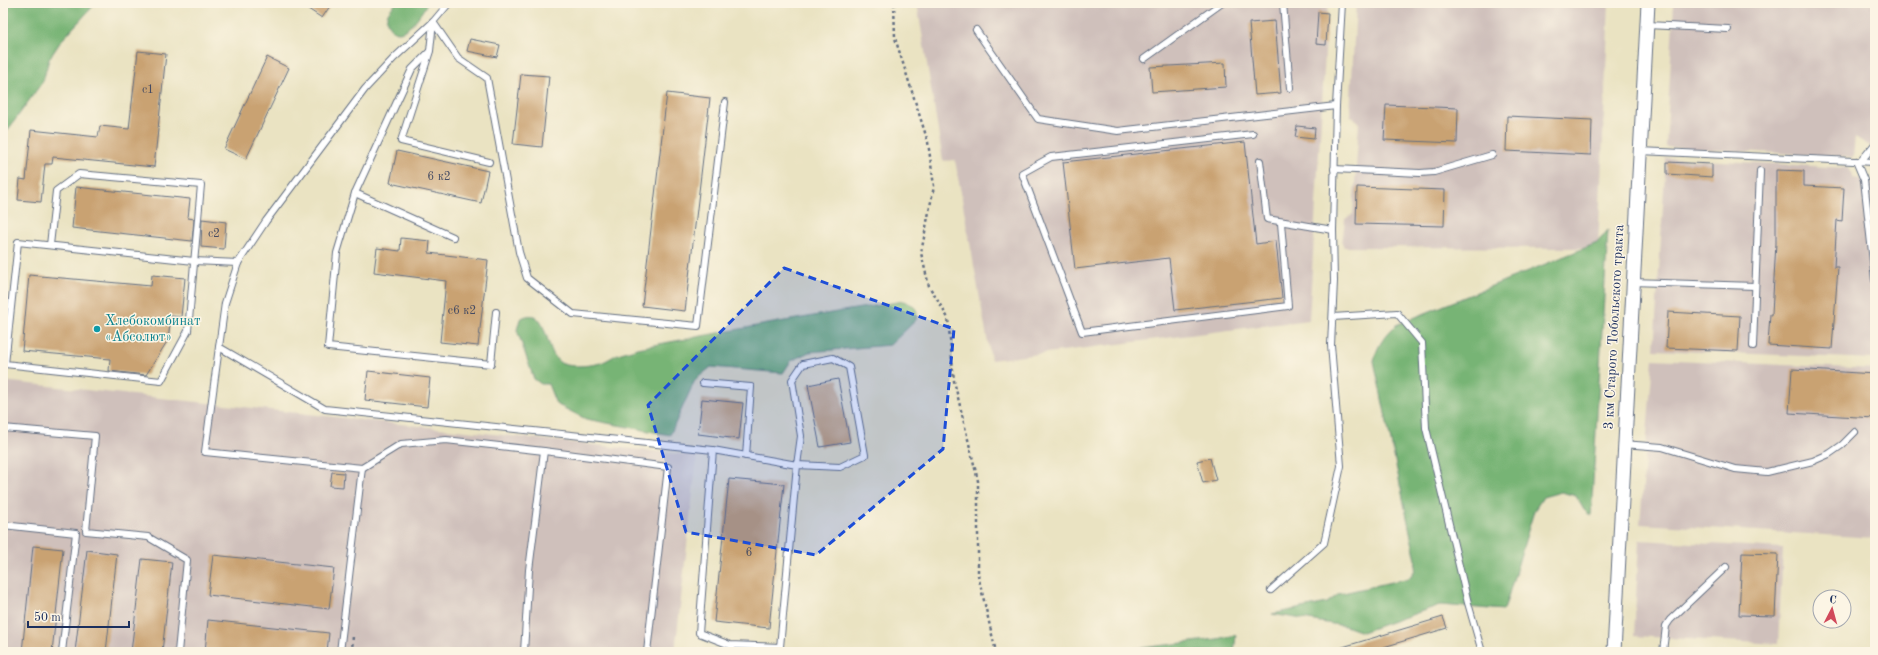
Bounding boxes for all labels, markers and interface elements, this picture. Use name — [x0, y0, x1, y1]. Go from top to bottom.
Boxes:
house number: с1 — [142, 84, 154, 96]
house number: 6 к2 — [427, 171, 451, 183]
street label: 3 км Старого Тобольского тракта — [1602, 224, 1626, 430]
house number: с2 — [208, 228, 220, 240]
house number: с6 к2 — [448, 305, 476, 317]
place label: Хлебокомбинат «Абсолют» — [105, 314, 201, 344]
marker: Хлебокомбинат «Абсолют» — [92, 324, 102, 334]
house number: 6 — [746, 547, 753, 559]
north arrow — [1812, 589, 1852, 629]
text: С — [1829, 595, 1837, 606]
scale bar — [28, 603, 129, 629]
text: 50 m — [34, 611, 61, 624]

